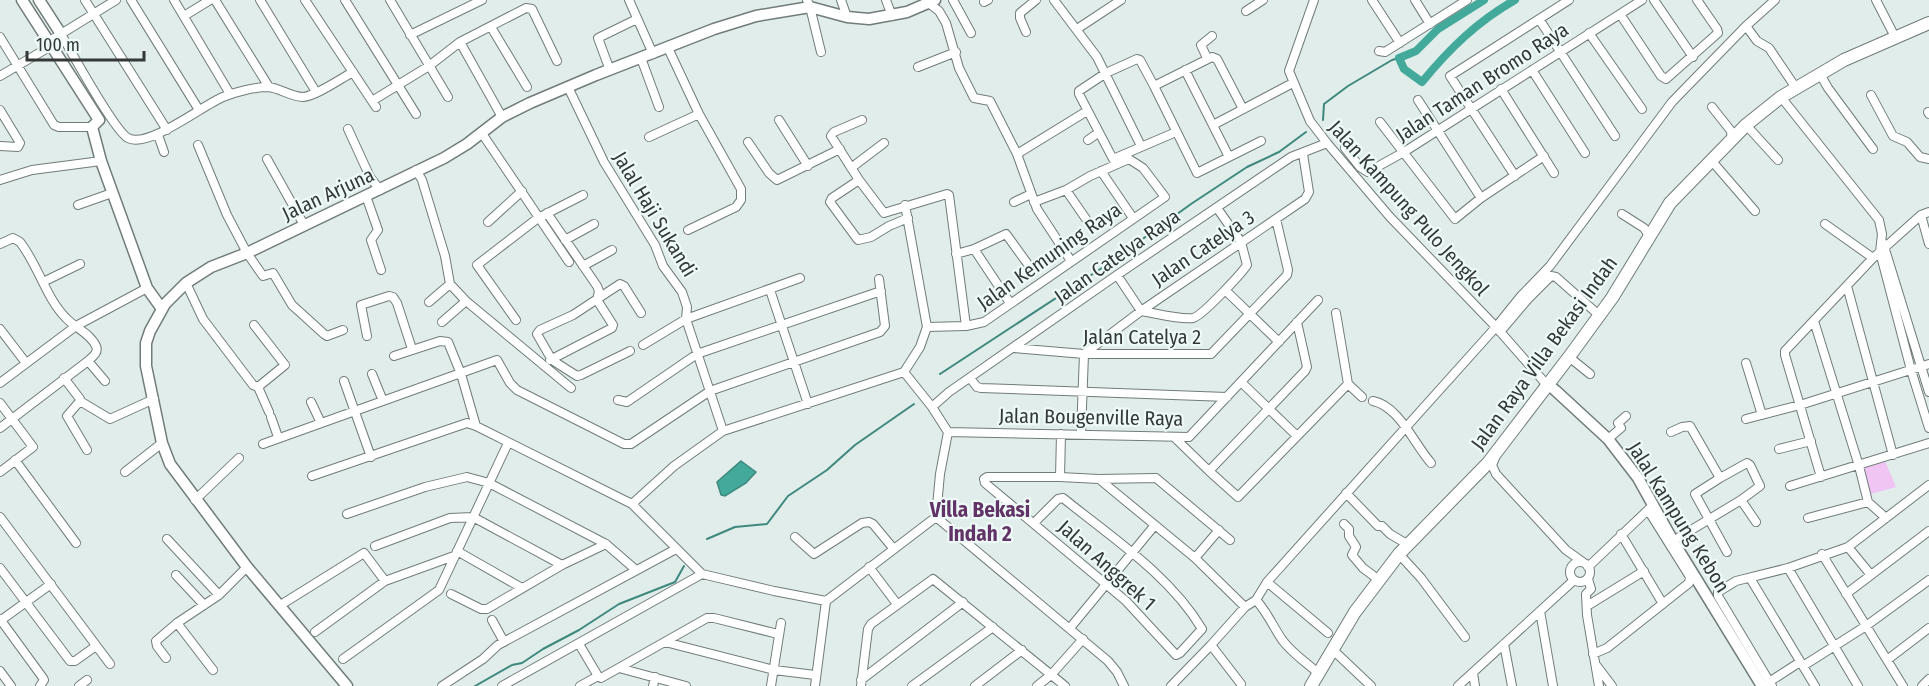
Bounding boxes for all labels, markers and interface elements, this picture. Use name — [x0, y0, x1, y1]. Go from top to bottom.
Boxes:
street label: Jalan Taman Bromo Raya — [1391, 17, 1573, 147]
scale bar — [27, 24, 144, 62]
text: 100 m — [36, 34, 80, 56]
street label: Jalan Kampung Pulo Jengkol — [1324, 115, 1494, 301]
street label: Jalal Haji Sukandi — [608, 147, 702, 281]
street label: Jalan Arjuna — [278, 162, 378, 226]
street label: Jalan Kemuning Raya — [972, 197, 1126, 315]
street label: Jalan Catelya Raya — [1049, 204, 1185, 308]
street label: Jalan Catelya 3 — [1147, 205, 1259, 291]
street label: Jalan Raya Villa Bekasi Indah — [1466, 252, 1622, 454]
street label: Jalan Catelya 2 — [1083, 325, 1201, 349]
street label: Jalan Bougenville Raya — [999, 403, 1183, 431]
street label: Jalal Kampung Kebon — [1623, 437, 1735, 597]
district label: Villa Bekasi Indah 2 — [929, 497, 1030, 547]
street label: Jalan Anggrek 1 — [1053, 515, 1161, 615]

